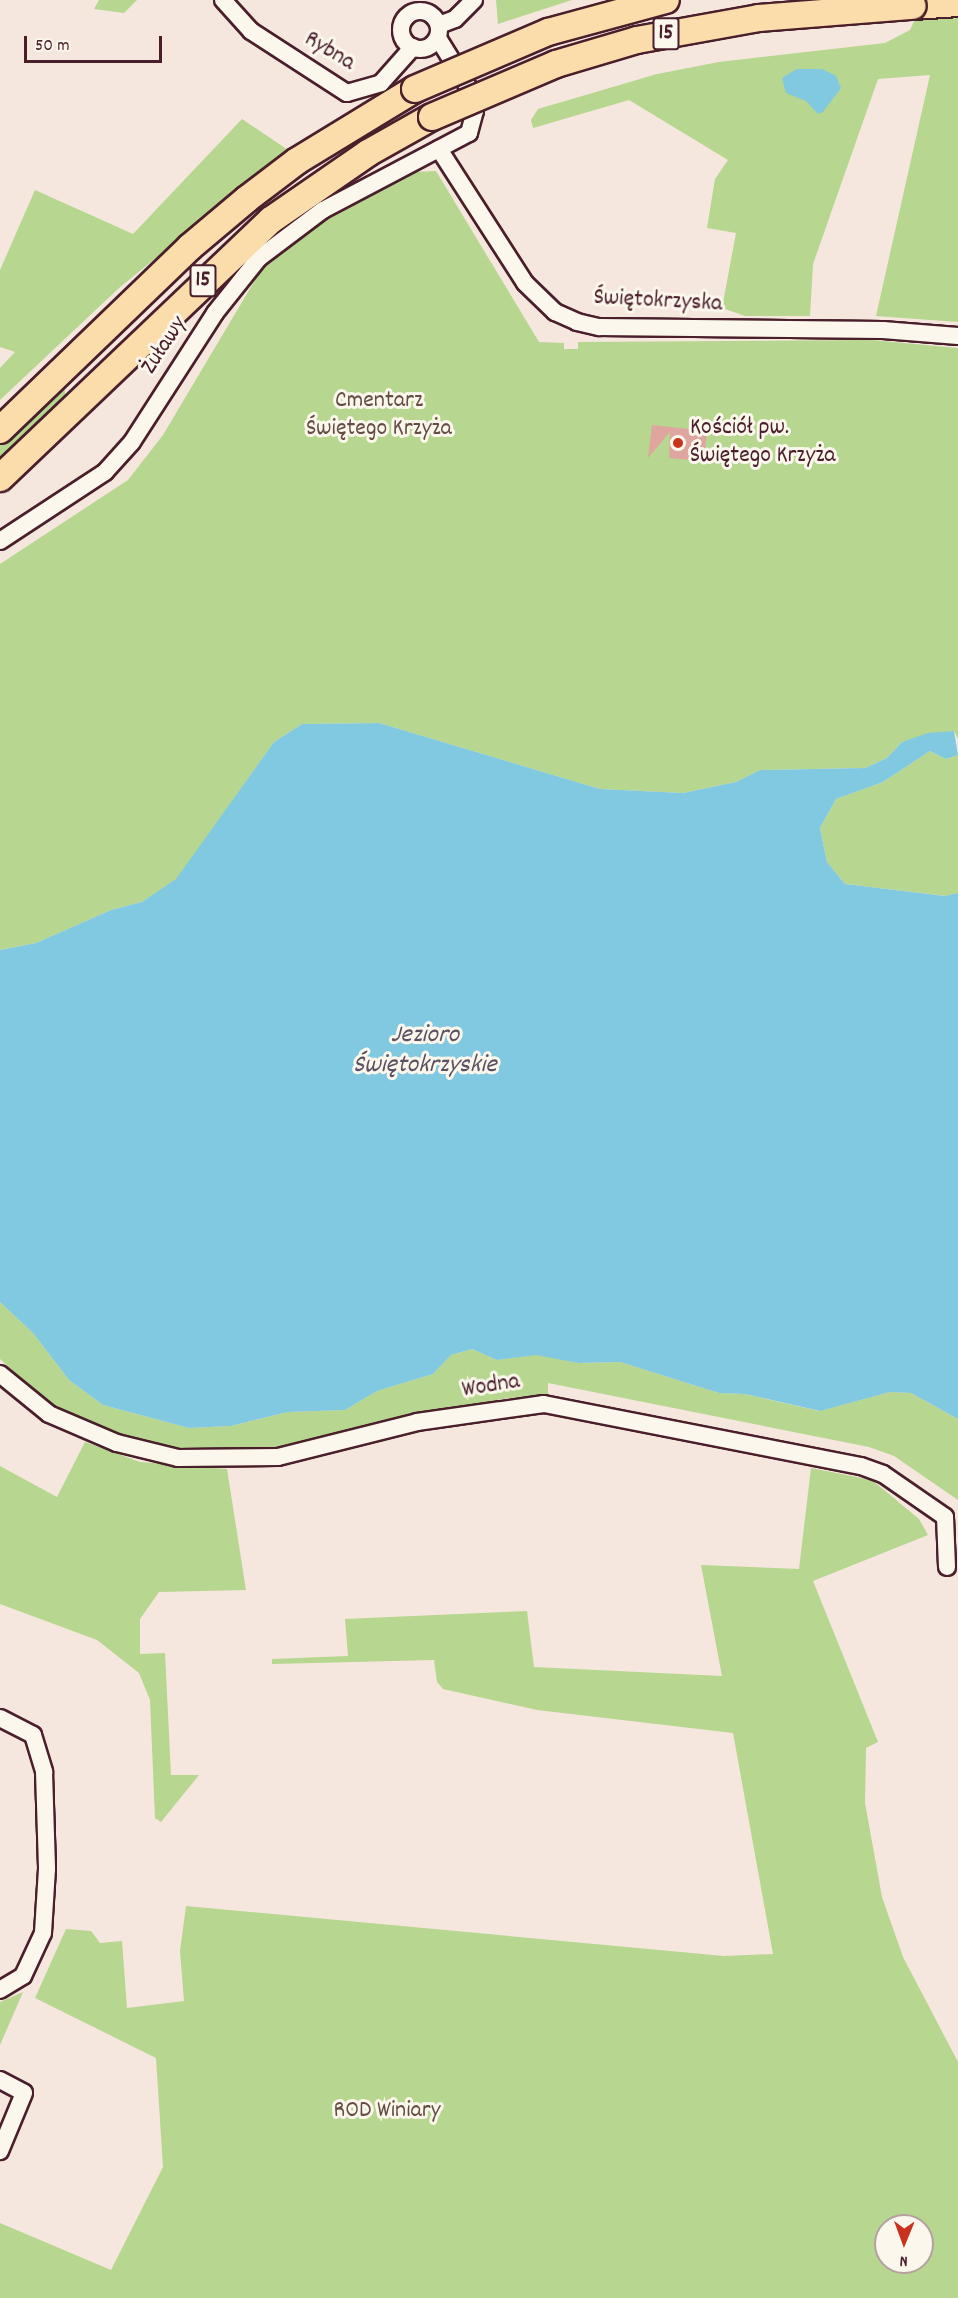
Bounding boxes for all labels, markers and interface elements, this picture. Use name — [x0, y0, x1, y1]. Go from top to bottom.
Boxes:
road number: 15 — [651, 15, 681, 53]
scale bar — [27, 24, 165, 62]
street label: Rybna — [298, 26, 360, 78]
text: 50 m — [35, 34, 70, 59]
road number: 15 — [188, 262, 218, 300]
street label: Świętokrzyska — [593, 284, 723, 320]
street label: Żuławy — [136, 311, 194, 381]
park label: Cmentarz Świętego Krzyża — [306, 388, 452, 444]
place label: Kościół pw. Świętego Krzyża — [690, 415, 836, 471]
marker: Kościół pw. Świętego Krzyża — [671, 436, 685, 450]
water label: Jezioro Świętokrzyskie — [353, 1020, 497, 1082]
street label: Wodna — [460, 1368, 522, 1406]
park label: ROD Winiary — [334, 2098, 440, 2126]
north arrow — [874, 2214, 934, 2274]
text: N — [900, 2249, 908, 2272]

